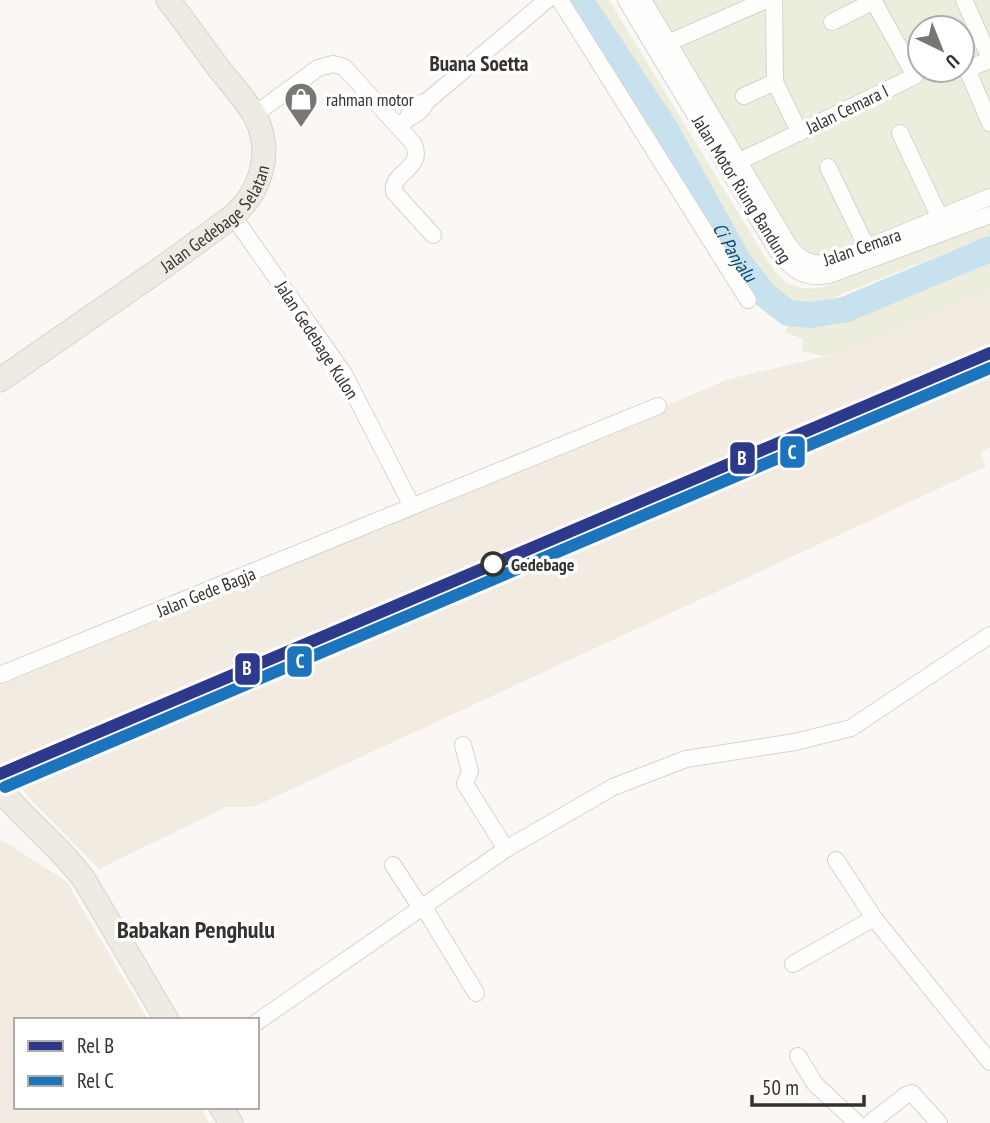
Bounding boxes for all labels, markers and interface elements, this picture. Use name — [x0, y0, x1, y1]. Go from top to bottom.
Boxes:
north arrow — [906, 14, 976, 84]
text: U — [941, 49, 964, 74]
district label: Buana Soetta — [429, 50, 529, 77]
street label: Jalan Cemara I — [801, 79, 892, 139]
shop icon: rahman motor — [282, 80, 320, 129]
place label: rahman motor — [326, 88, 414, 111]
street label: Jalan Motor Riung Bandung — [687, 110, 797, 267]
street label: Jalan Gedebage Selatan — [155, 163, 274, 278]
water label: Ci Panjalu — [708, 218, 763, 288]
street label: Jalan Cemara — [819, 223, 904, 271]
street label: Jalan Gedebage Kulon — [270, 276, 364, 403]
line badge: C — [779, 435, 806, 469]
text: C — [788, 440, 797, 464]
line badge: B — [729, 441, 756, 475]
text: B — [737, 446, 747, 470]
marker: Gedebage — [481, 552, 505, 576]
place label: Gedebage — [511, 553, 575, 576]
street label: Jalan Gede Bagja — [152, 562, 259, 623]
line badge: C — [286, 645, 313, 678]
text: C — [296, 649, 305, 673]
line badge: B — [234, 652, 261, 686]
text: B — [242, 656, 252, 680]
district label: Babakan Penghulu — [117, 914, 275, 945]
legend — [14, 1018, 259, 1109]
text: Rel B — [77, 1032, 114, 1059]
scale bar — [752, 1064, 864, 1108]
text: Rel C — [77, 1067, 114, 1094]
text: 50 m — [762, 1074, 799, 1101]

